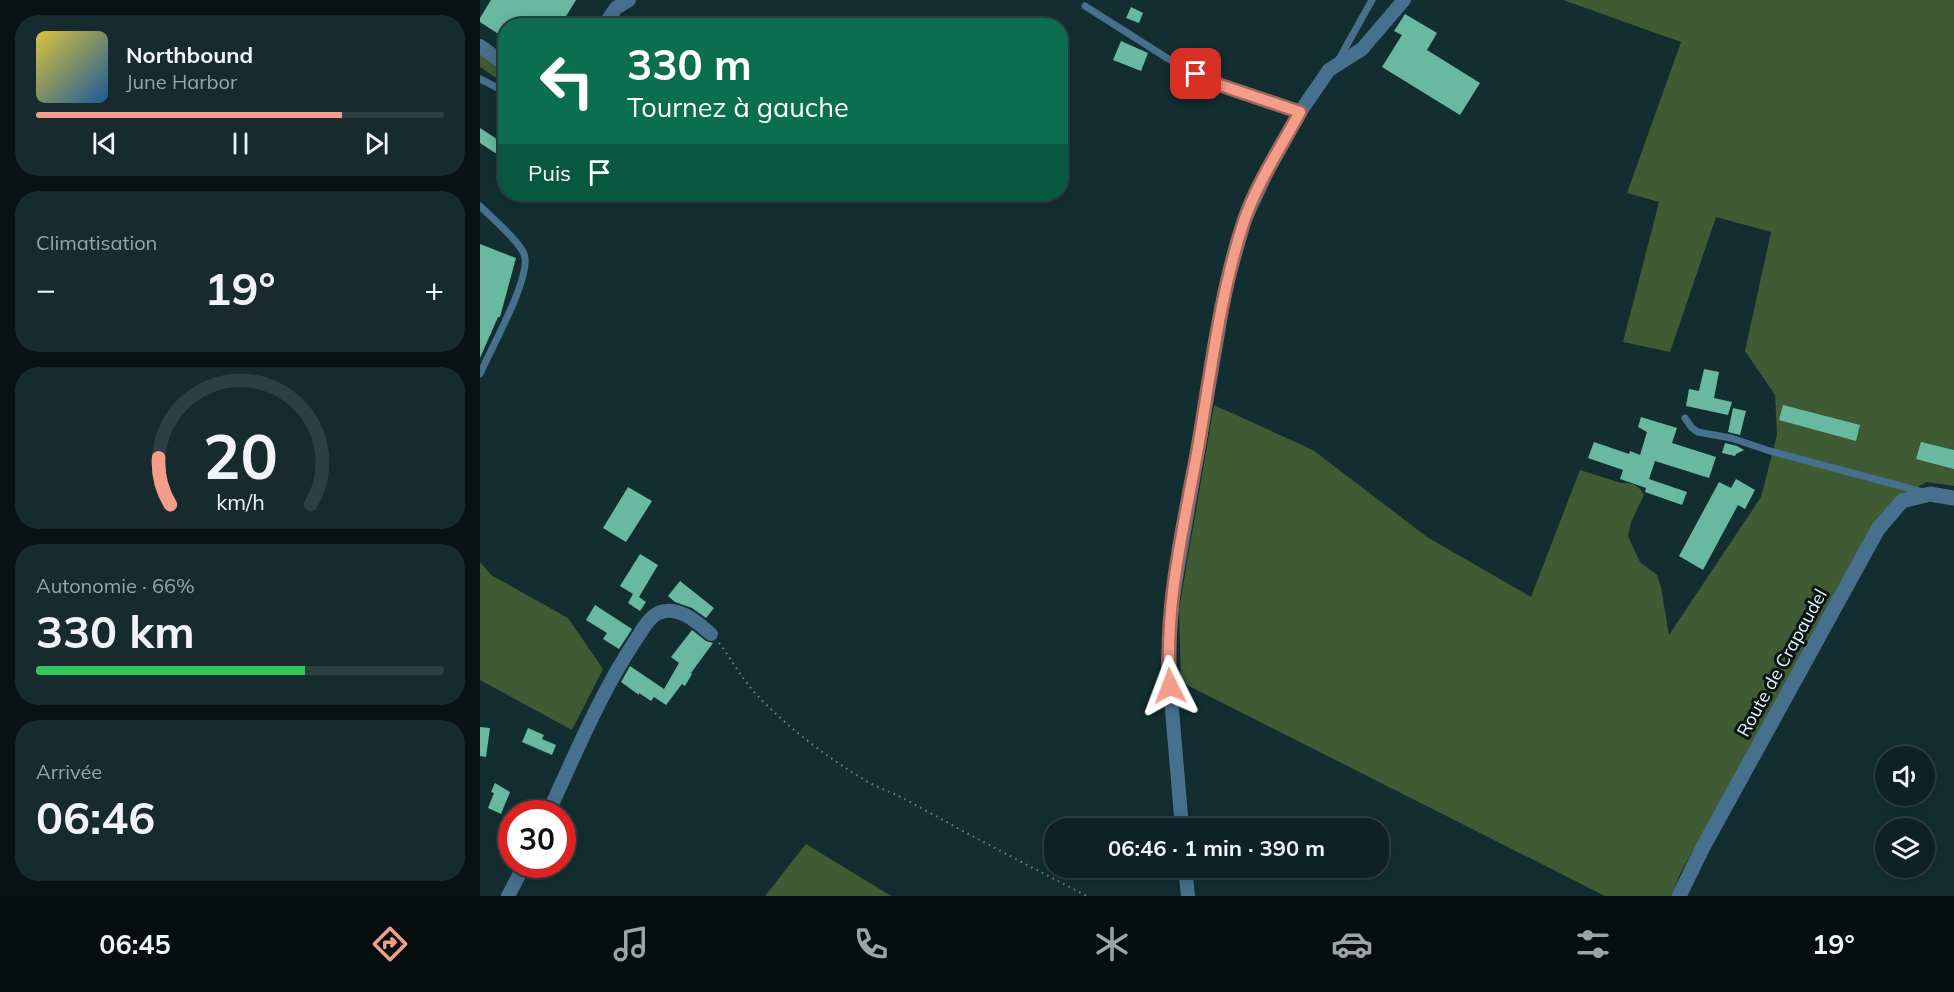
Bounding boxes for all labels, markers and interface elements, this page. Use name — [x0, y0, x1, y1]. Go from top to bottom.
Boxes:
text: 330 m — [627, 38, 752, 91]
text: Northbound — [126, 41, 253, 69]
icon: left — [528, 42, 606, 120]
pin — [1170, 48, 1221, 99]
icon: arrive — [1179, 57, 1212, 90]
text: June Harbor — [126, 69, 237, 94]
text: Tournez à gauche — [627, 90, 849, 124]
icon: previous — [88, 127, 121, 160]
icon: pause — [224, 127, 257, 160]
icon: next — [360, 127, 393, 160]
icon: arrive — [583, 156, 616, 189]
text: Puis — [528, 159, 571, 187]
text: Climatisation — [36, 230, 157, 255]
text: 19° — [204, 260, 276, 316]
text: − — [36, 268, 56, 309]
text: + — [424, 268, 444, 309]
text: 20 — [203, 416, 277, 495]
text: km/h — [216, 488, 264, 515]
text: Autonomie · 66% — [36, 573, 195, 598]
street label: Route de Crapaudel — [1731, 585, 1832, 741]
text: 330 km — [36, 603, 195, 659]
position arrow — [1138, 654, 1202, 718]
map controls — [1875, 746, 1935, 878]
button: sound — [1875, 746, 1935, 806]
text: Arrivée — [36, 759, 102, 784]
text: 06:46 — [36, 789, 155, 845]
speed limit sign: 30 — [498, 800, 576, 878]
button: layers — [1875, 818, 1935, 878]
text: 06:46 · 1 min · 390 m — [1108, 834, 1325, 862]
icon: directions — [369, 923, 411, 965]
icon: music — [610, 923, 652, 965]
icon: phone — [850, 923, 892, 965]
icon: climate — [1091, 923, 1133, 965]
icon: car — [1331, 923, 1373, 965]
icon: filters — [1572, 923, 1614, 965]
text: 06:45 — [99, 927, 171, 961]
text: 19° — [1812, 927, 1855, 961]

